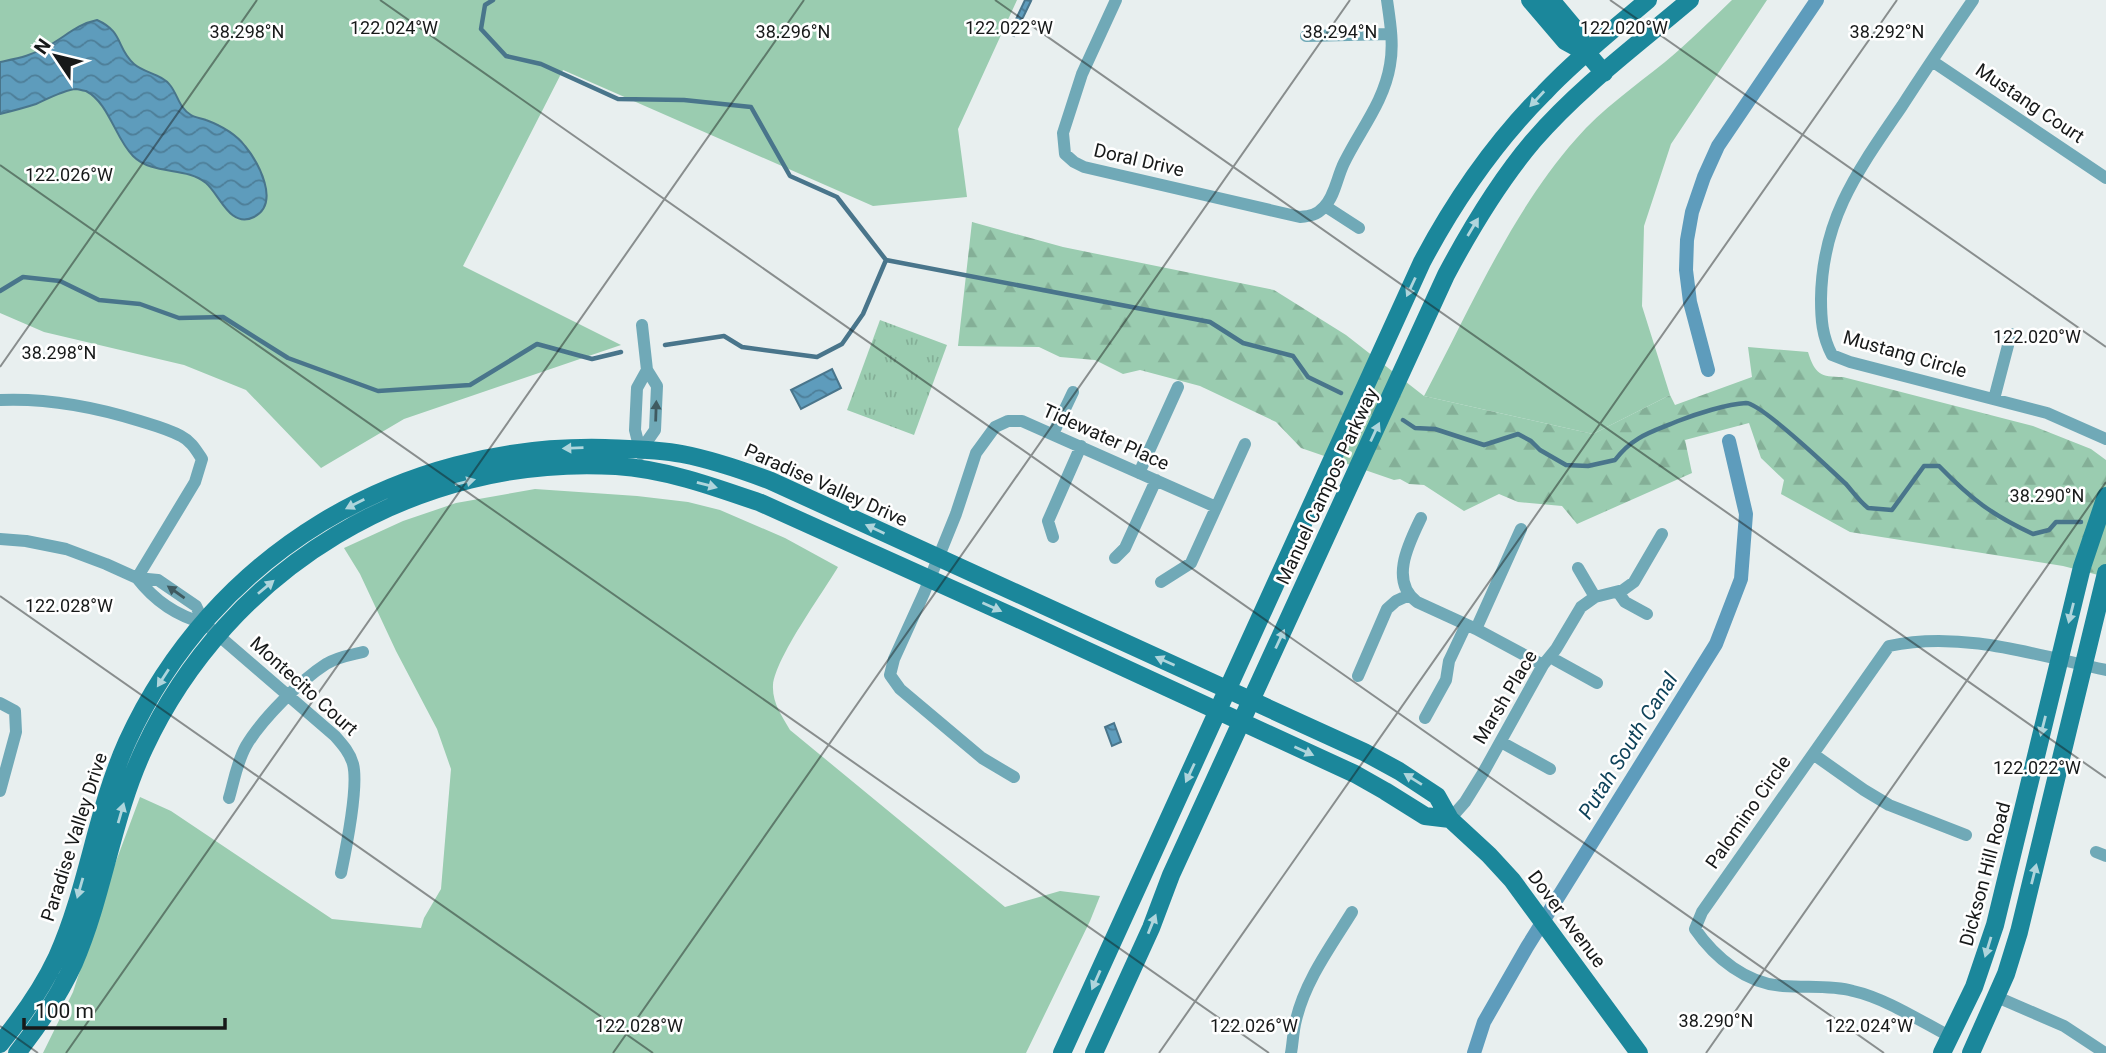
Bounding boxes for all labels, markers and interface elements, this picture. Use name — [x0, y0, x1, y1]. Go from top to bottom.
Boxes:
text: 122.024°W — [350, 17, 438, 38]
text: 122.022°W — [965, 17, 1053, 38]
text: 122.020°W — [1580, 17, 1668, 38]
north arrow — [21, 21, 91, 91]
text: 38.298°N — [210, 21, 284, 42]
text: 38.296°N — [756, 21, 830, 42]
text: 38.294°N — [1303, 21, 1377, 42]
text: 38.292°N — [1850, 21, 1924, 42]
text: N — [29, 34, 56, 59]
street label: Mustang Court — [1971, 58, 2089, 148]
one-way arrow — [1530, 90, 1546, 107]
street label: Doral Drive — [1092, 138, 1186, 182]
text: 122.026°W — [25, 164, 113, 185]
one-way arrow — [1467, 217, 1480, 236]
one-way arrow — [1405, 277, 1417, 297]
street label: Mustang Circle — [1841, 325, 1969, 383]
text: 122.020°W — [1993, 326, 2081, 347]
text: 38.298°N — [22, 342, 96, 363]
street label: Manuel Campos Parkway — [1271, 384, 1383, 588]
street label: Tidewater Place — [1039, 399, 1173, 475]
one-way arrow — [650, 400, 661, 422]
one-way arrow — [1369, 422, 1381, 442]
street label: Paradise Valley Drive — [741, 439, 911, 531]
one-way arrow — [562, 443, 584, 454]
one-way arrow — [454, 476, 476, 487]
one-way arrow — [696, 480, 718, 491]
text: 38.290°N — [2010, 485, 2084, 506]
one-way arrow — [345, 498, 365, 509]
one-way arrow — [865, 523, 886, 534]
one-way arrow — [257, 580, 274, 595]
one-way arrow — [167, 585, 185, 599]
text: 122.028°W — [25, 595, 113, 616]
one-way arrow — [981, 602, 1002, 613]
one-way arrow — [2065, 602, 2076, 624]
one-way arrow — [1274, 629, 1286, 649]
street label: Montecito Court — [245, 632, 363, 740]
street label: Marsh Place — [1468, 646, 1542, 748]
one-way arrow — [1155, 655, 1176, 666]
water label: Putah South Canal — [1573, 668, 1683, 824]
one-way arrow — [156, 669, 170, 687]
one-way arrow — [2038, 715, 2049, 737]
one-way arrow — [1293, 746, 1314, 757]
street label: Paradise Valley Drive — [36, 750, 112, 924]
street label: Palomino Circle — [1700, 751, 1796, 873]
text: 122.022°W — [1993, 757, 2081, 778]
one-way arrow — [1184, 763, 1196, 783]
one-way arrow — [1403, 773, 1422, 786]
street label: Dickson Hill Road — [1955, 799, 2015, 949]
one-way arrow — [116, 802, 126, 823]
one-way arrow — [2029, 863, 2040, 885]
street label: Dover Avenue — [1523, 866, 1611, 972]
one-way arrow — [74, 878, 84, 899]
one-way arrow — [1147, 913, 1158, 934]
one-way arrow — [1983, 936, 1993, 957]
one-way arrow — [1090, 970, 1102, 990]
scale bar — [24, 986, 226, 1030]
text: 100 m — [35, 999, 94, 1023]
text: 38.290°N — [1679, 1010, 1753, 1031]
text: 122.028°W — [595, 1015, 683, 1036]
text: 122.026°W — [1210, 1015, 1298, 1036]
text: 122.024°W — [1825, 1015, 1913, 1036]

